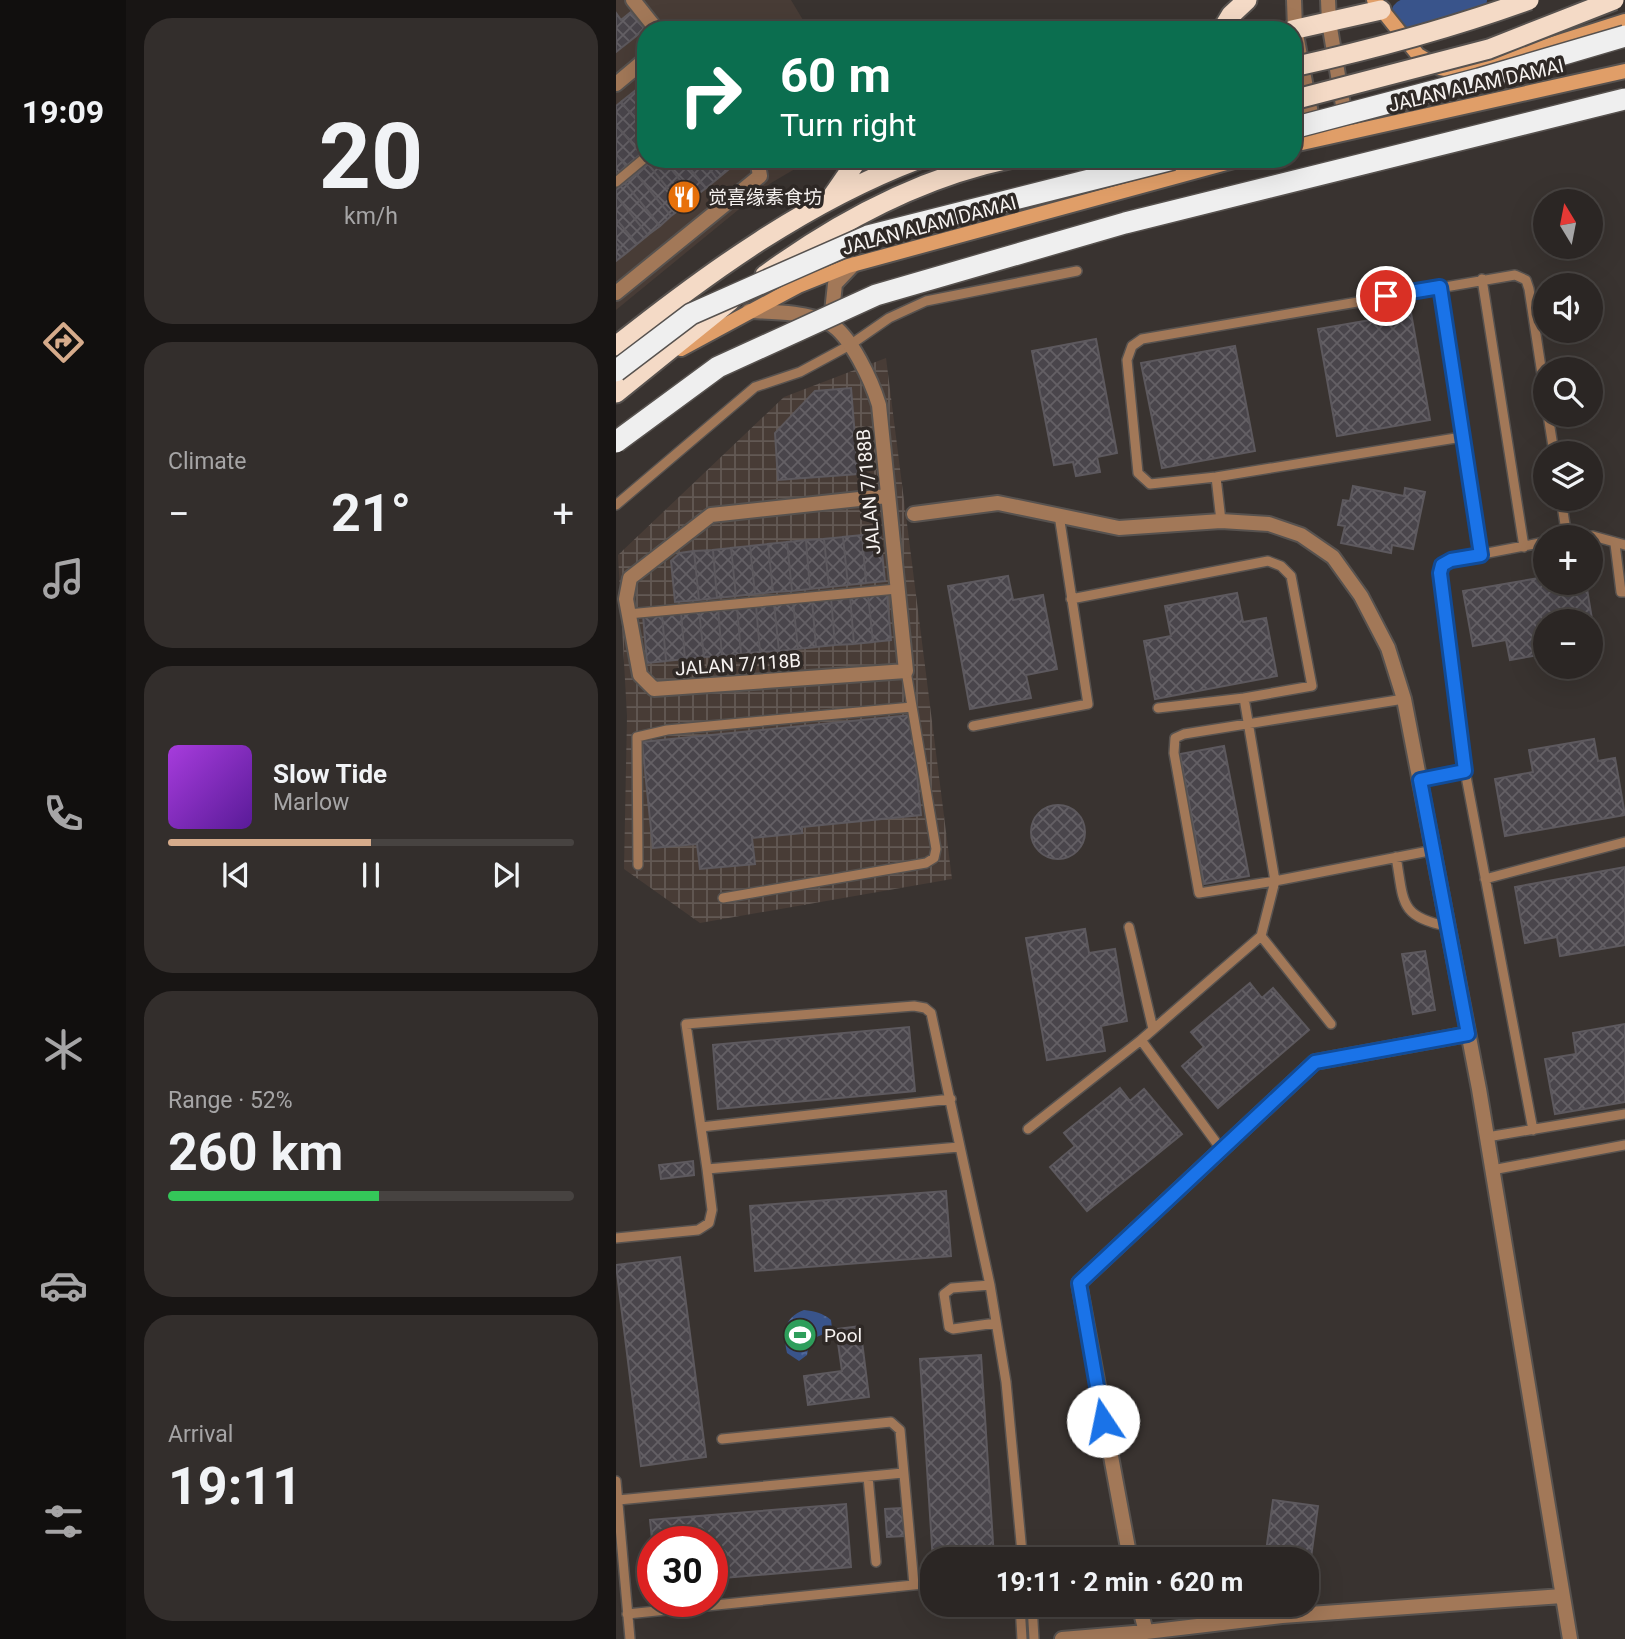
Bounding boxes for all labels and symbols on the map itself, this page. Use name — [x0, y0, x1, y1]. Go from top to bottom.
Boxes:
street label: JALAN ALAM DAMAI — [1386, 54, 1566, 117]
restaurant icon: 觉喜缘素食坊 — [665, 178, 703, 216]
place label: 觉喜缘素食坊 — [708, 186, 822, 209]
north arrow — [1533, 189, 1603, 259]
street label: JALAN ALAM DAMAI — [840, 191, 1019, 260]
pin — [1356, 266, 1416, 326]
street label: JALAN 7/188B — [852, 428, 885, 556]
street label: JALAN 7/118B — [674, 649, 802, 680]
sports icon: Pool — [781, 1316, 819, 1354]
place label: Pool — [824, 1324, 862, 1347]
position arrow — [1066, 1384, 1140, 1458]
speed limit sign: 30 — [637, 1526, 728, 1617]

